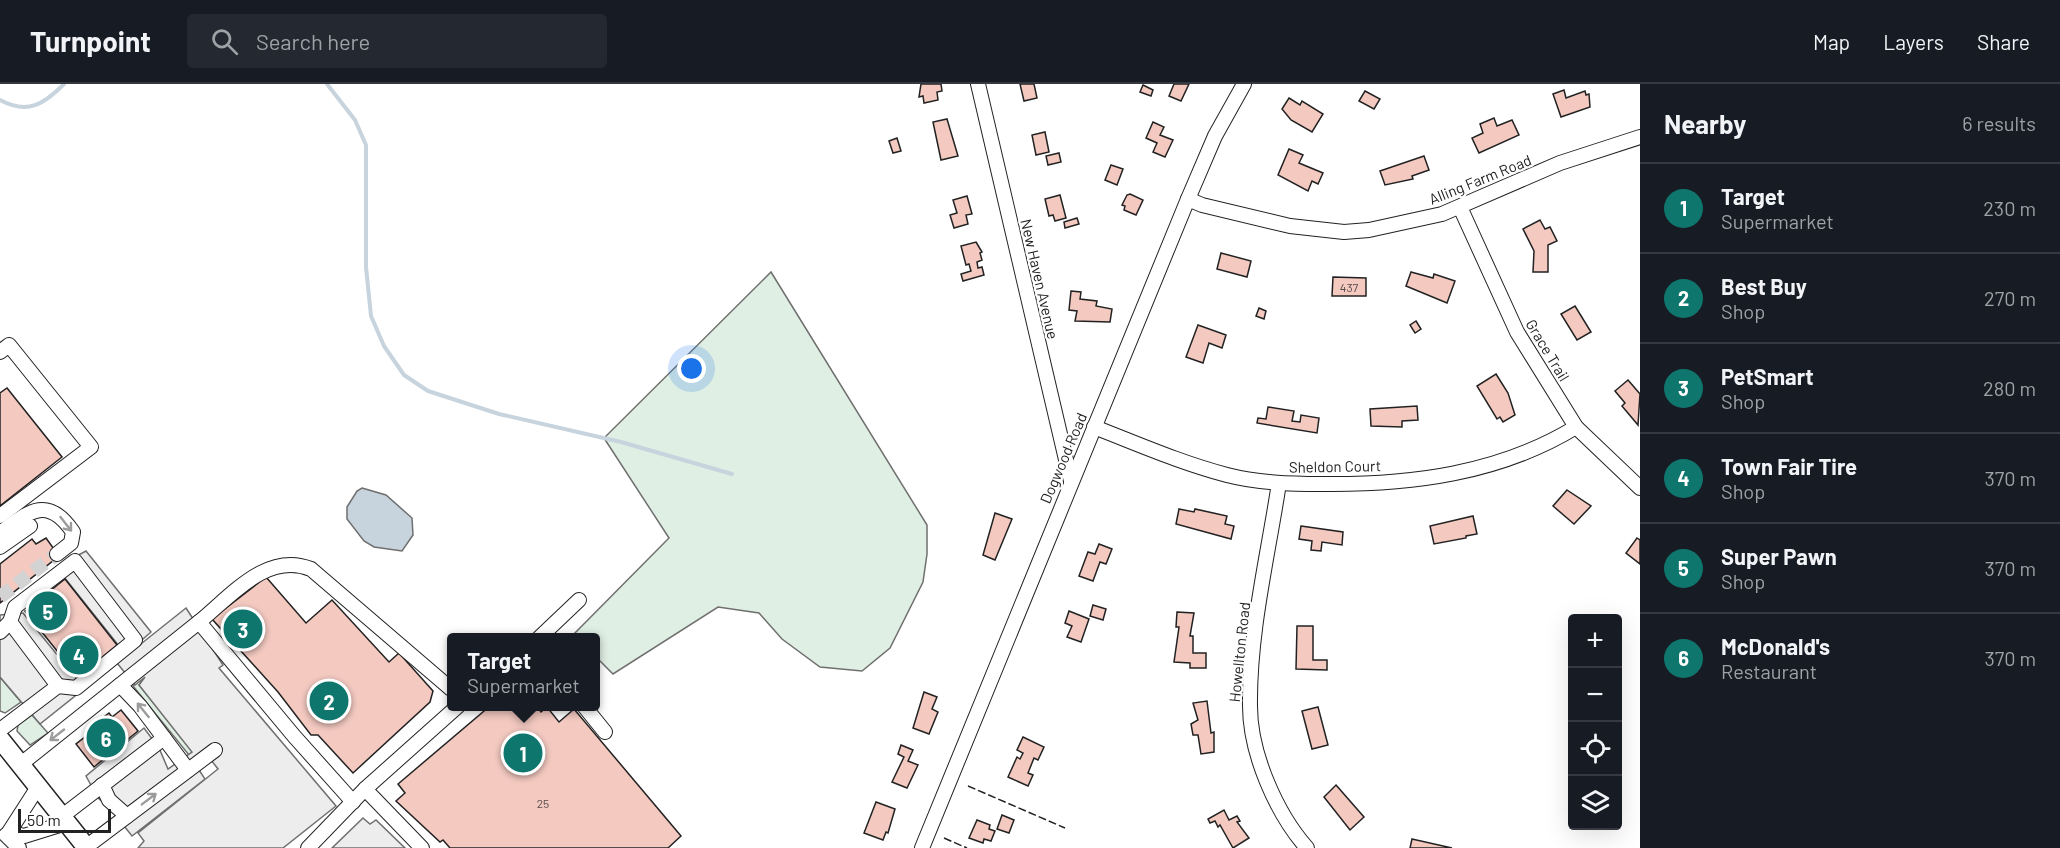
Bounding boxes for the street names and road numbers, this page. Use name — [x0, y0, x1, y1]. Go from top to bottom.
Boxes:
street label: Alling Farm Road — [1426, 150, 1534, 208]
street label: New Haven Avenue — [1017, 217, 1063, 341]
street label: Grace Trail — [1522, 316, 1574, 384]
street label: Dogwood Road — [1036, 410, 1090, 506]
street label: Sheldon Court — [1289, 456, 1381, 476]
street label: Howellton Road — [1225, 601, 1253, 703]

